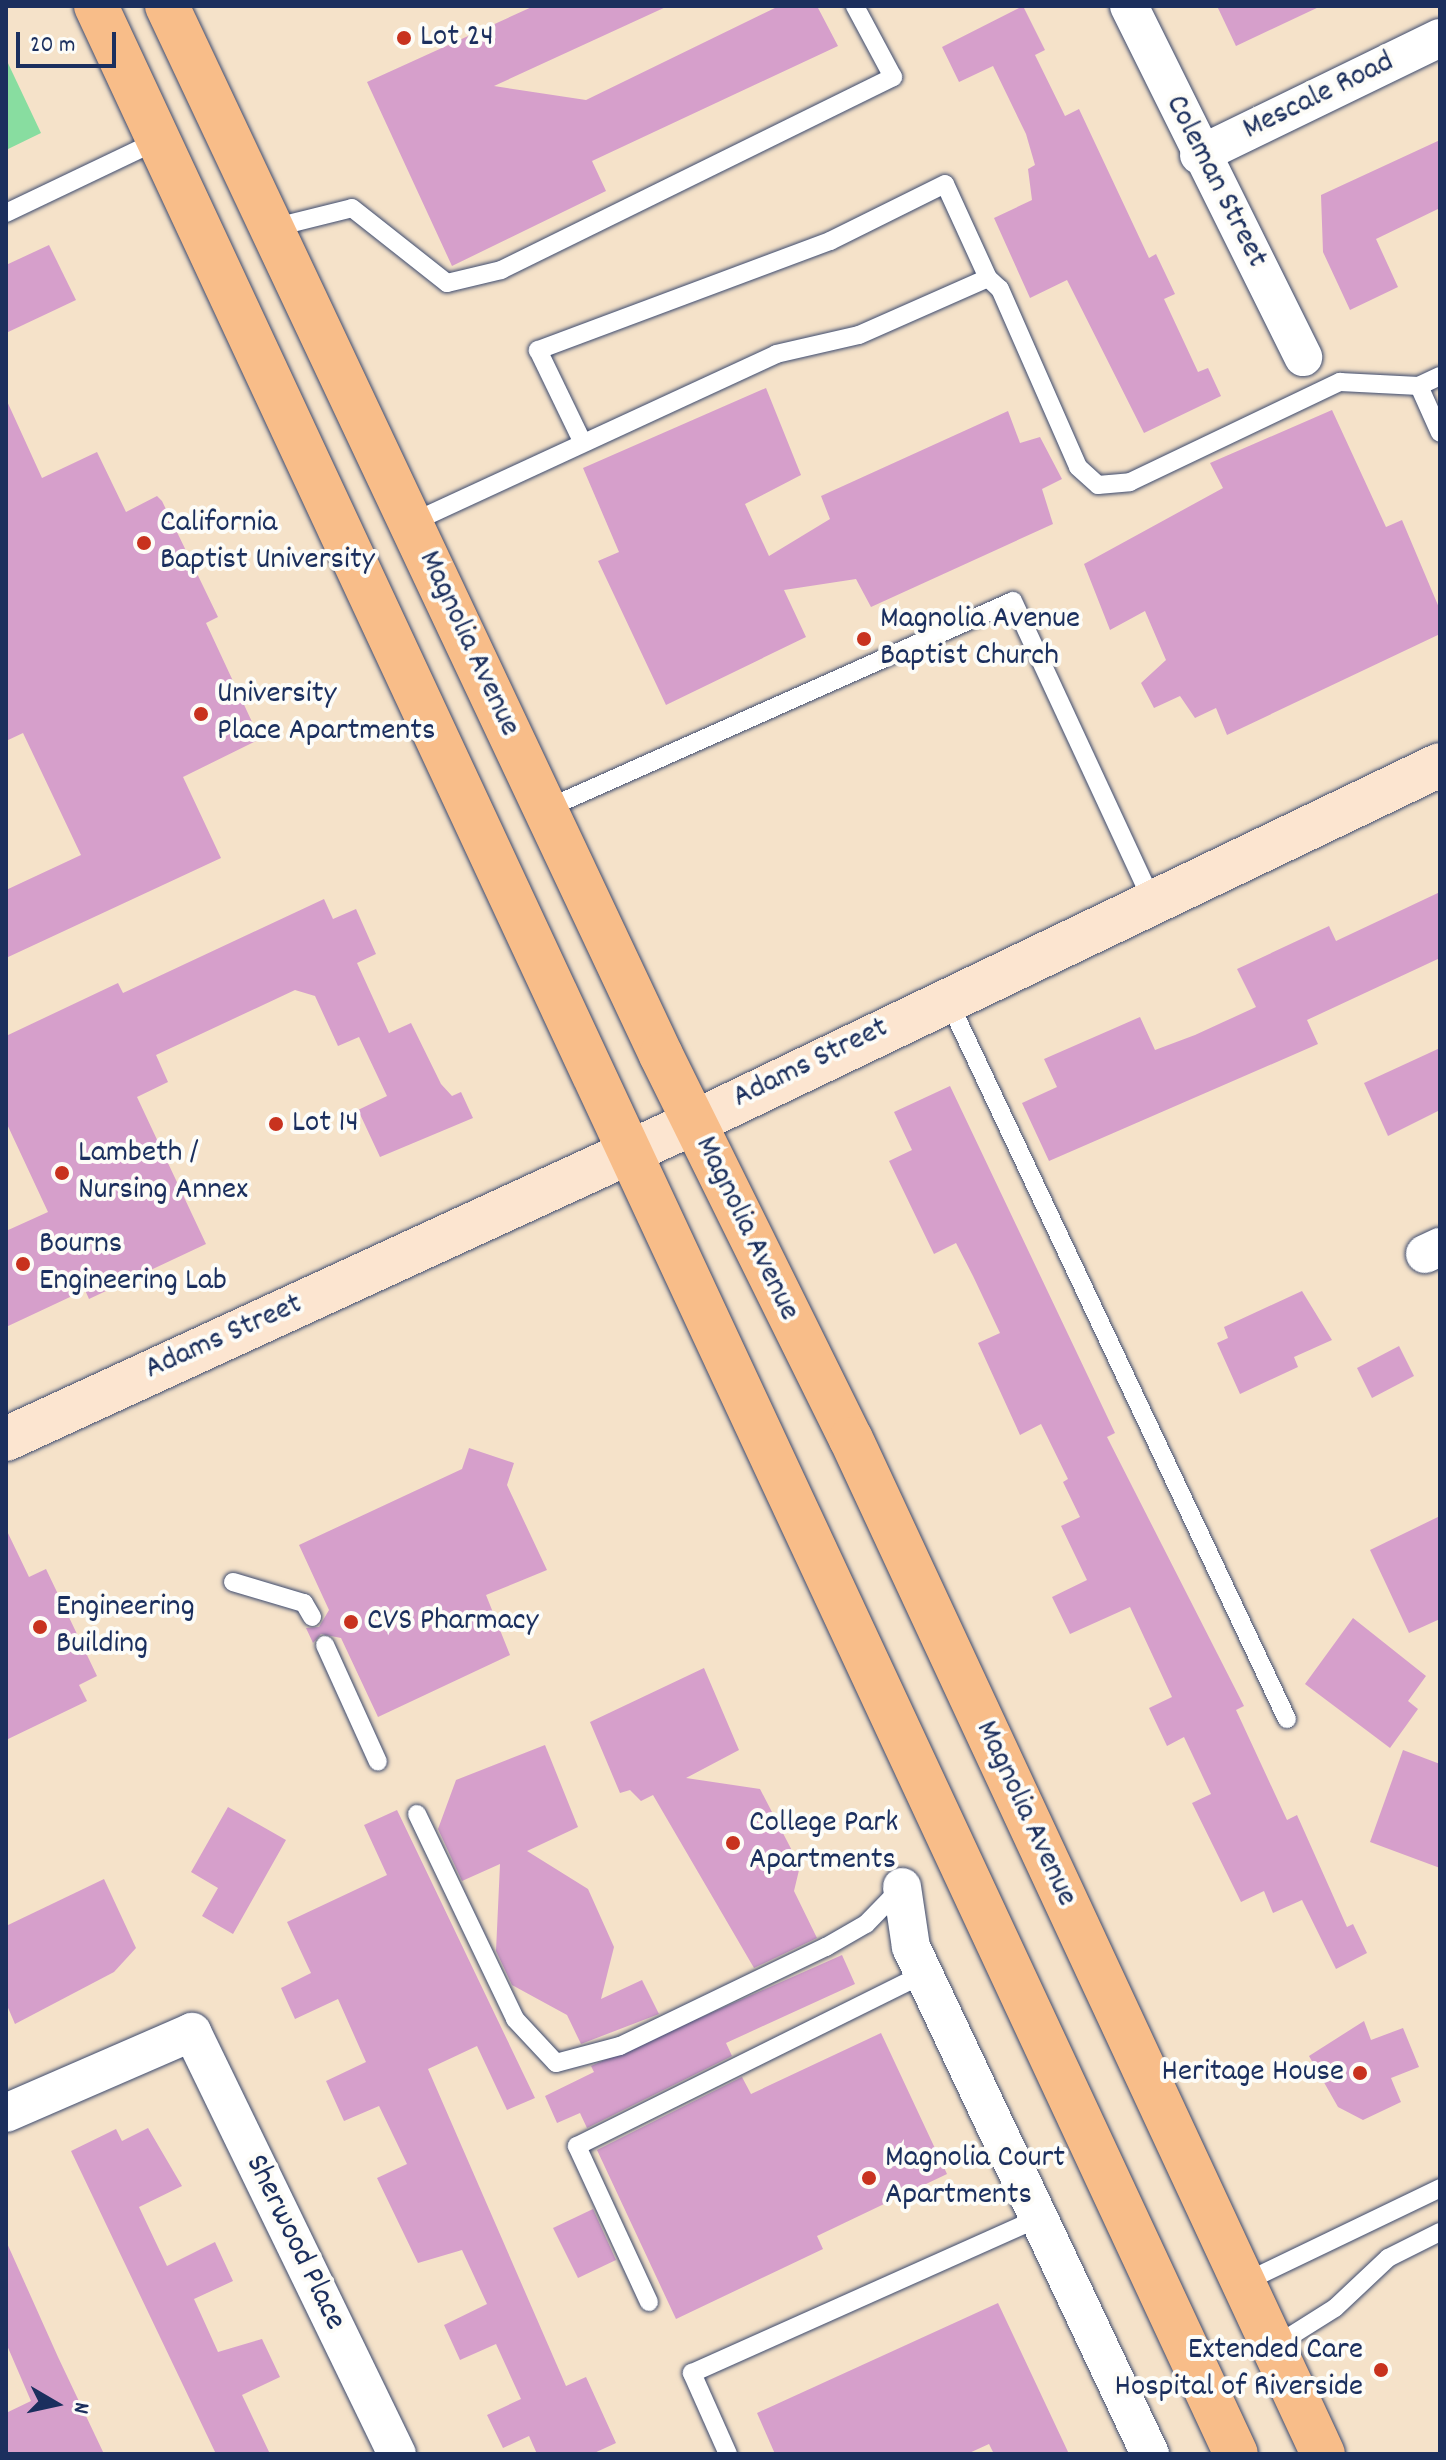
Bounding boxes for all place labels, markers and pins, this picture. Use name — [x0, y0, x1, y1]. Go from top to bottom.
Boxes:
place label: Lot 24 — [420, 19, 494, 57]
marker: Lot 24 — [395, 29, 413, 47]
place label: California Baptist University — [160, 506, 375, 581]
marker: California Baptist University — [135, 534, 153, 552]
place label: Magnolia Avenue Baptist Church — [880, 602, 1080, 677]
marker: Magnolia Avenue Baptist Church — [855, 630, 873, 648]
place label: University Place Apartments — [217, 677, 435, 752]
marker: University Place Apartments — [192, 705, 210, 723]
place label: Lot 14 — [292, 1105, 359, 1143]
marker: Lot 14 — [267, 1115, 285, 1133]
place label: Lambeth / Nursing Annex — [78, 1136, 248, 1211]
marker: Lambeth / Nursing Annex — [53, 1164, 71, 1182]
place label: Bourns Engineering Lab — [39, 1227, 227, 1302]
marker: Bourns Engineering Lab — [14, 1255, 32, 1273]
place label: Engineering Building — [56, 1590, 195, 1665]
place label: CVS Pharmacy — [367, 1603, 539, 1641]
marker: CVS Pharmacy — [342, 1613, 360, 1631]
marker: Engineering Building — [31, 1618, 49, 1636]
place label: College Park Apartments — [749, 1806, 898, 1881]
marker: College Park Apartments — [724, 1834, 742, 1852]
place label: Heritage House — [1162, 2054, 1344, 2092]
marker: Heritage House — [1351, 2064, 1369, 2082]
place label: Magnolia Court Apartments — [885, 2141, 1065, 2216]
marker: Magnolia Court Apartments — [860, 2169, 878, 2187]
place label: Extended Care Hospital of Riverside — [1115, 2333, 1363, 2408]
marker: Extended Care Hospital of Riverside — [1370, 2359, 1392, 2381]

